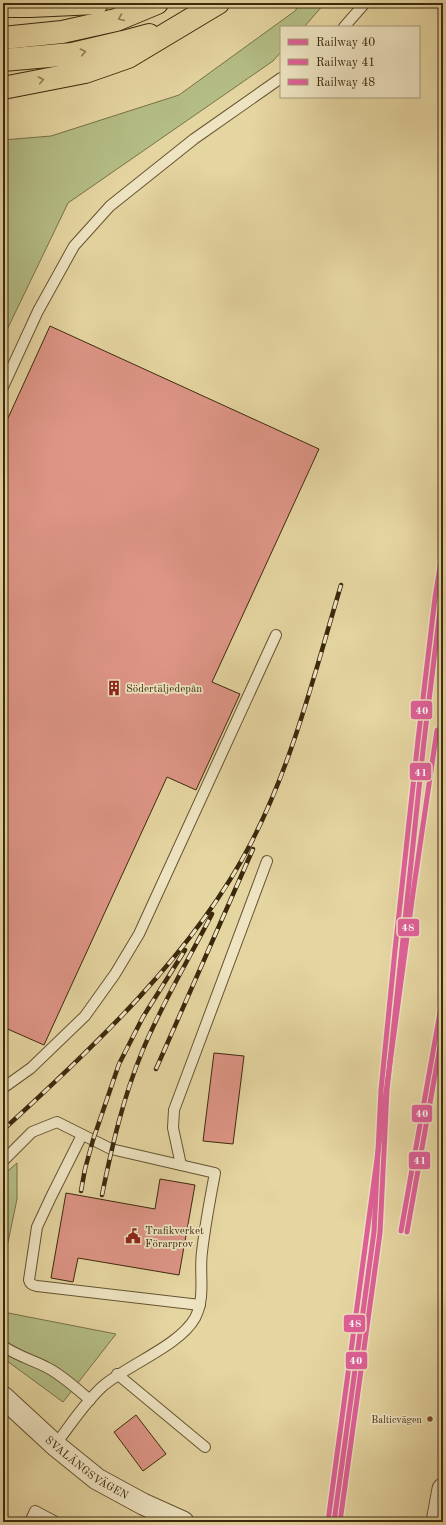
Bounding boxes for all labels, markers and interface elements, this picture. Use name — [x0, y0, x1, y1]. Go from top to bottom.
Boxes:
one-way arrow — [117, 13, 125, 21]
legend — [280, 26, 420, 98]
text: Railway 40 — [316, 37, 375, 49]
one-way arrow — [80, 48, 87, 56]
text: Railway 41 — [316, 57, 375, 69]
one-way arrow — [38, 77, 44, 85]
text: Railway 48 — [316, 77, 375, 89]
building icon: Södertäljedepån — [105, 679, 123, 697]
place label: Södertäljedepån — [126, 684, 202, 695]
line badge: 40 — [410, 700, 433, 720]
text: 40 — [416, 706, 428, 717]
line badge: 41 — [409, 762, 432, 781]
text: 41 — [415, 768, 427, 779]
line badge: 48 — [397, 918, 420, 937]
text: 48 — [402, 923, 414, 934]
line badge: 40 — [411, 1104, 433, 1123]
text: 40 — [416, 1109, 428, 1120]
line badge: 41 — [408, 1151, 431, 1170]
text: 41 — [414, 1156, 426, 1167]
place label: Trafikverket Förarprov — [145, 1226, 204, 1250]
public building icon: Trafikverket Förarprov — [124, 1227, 142, 1245]
line badge: 48 — [343, 1314, 366, 1333]
text: 48 — [349, 1319, 361, 1330]
line badge: 40 — [345, 1351, 368, 1370]
text: 40 — [350, 1356, 362, 1367]
marker: Balticvägen — [425, 1414, 435, 1424]
place label: Balticvägen — [371, 1415, 423, 1425]
street label: SVALÄNGSVÄGEN — [42, 1435, 130, 1502]

